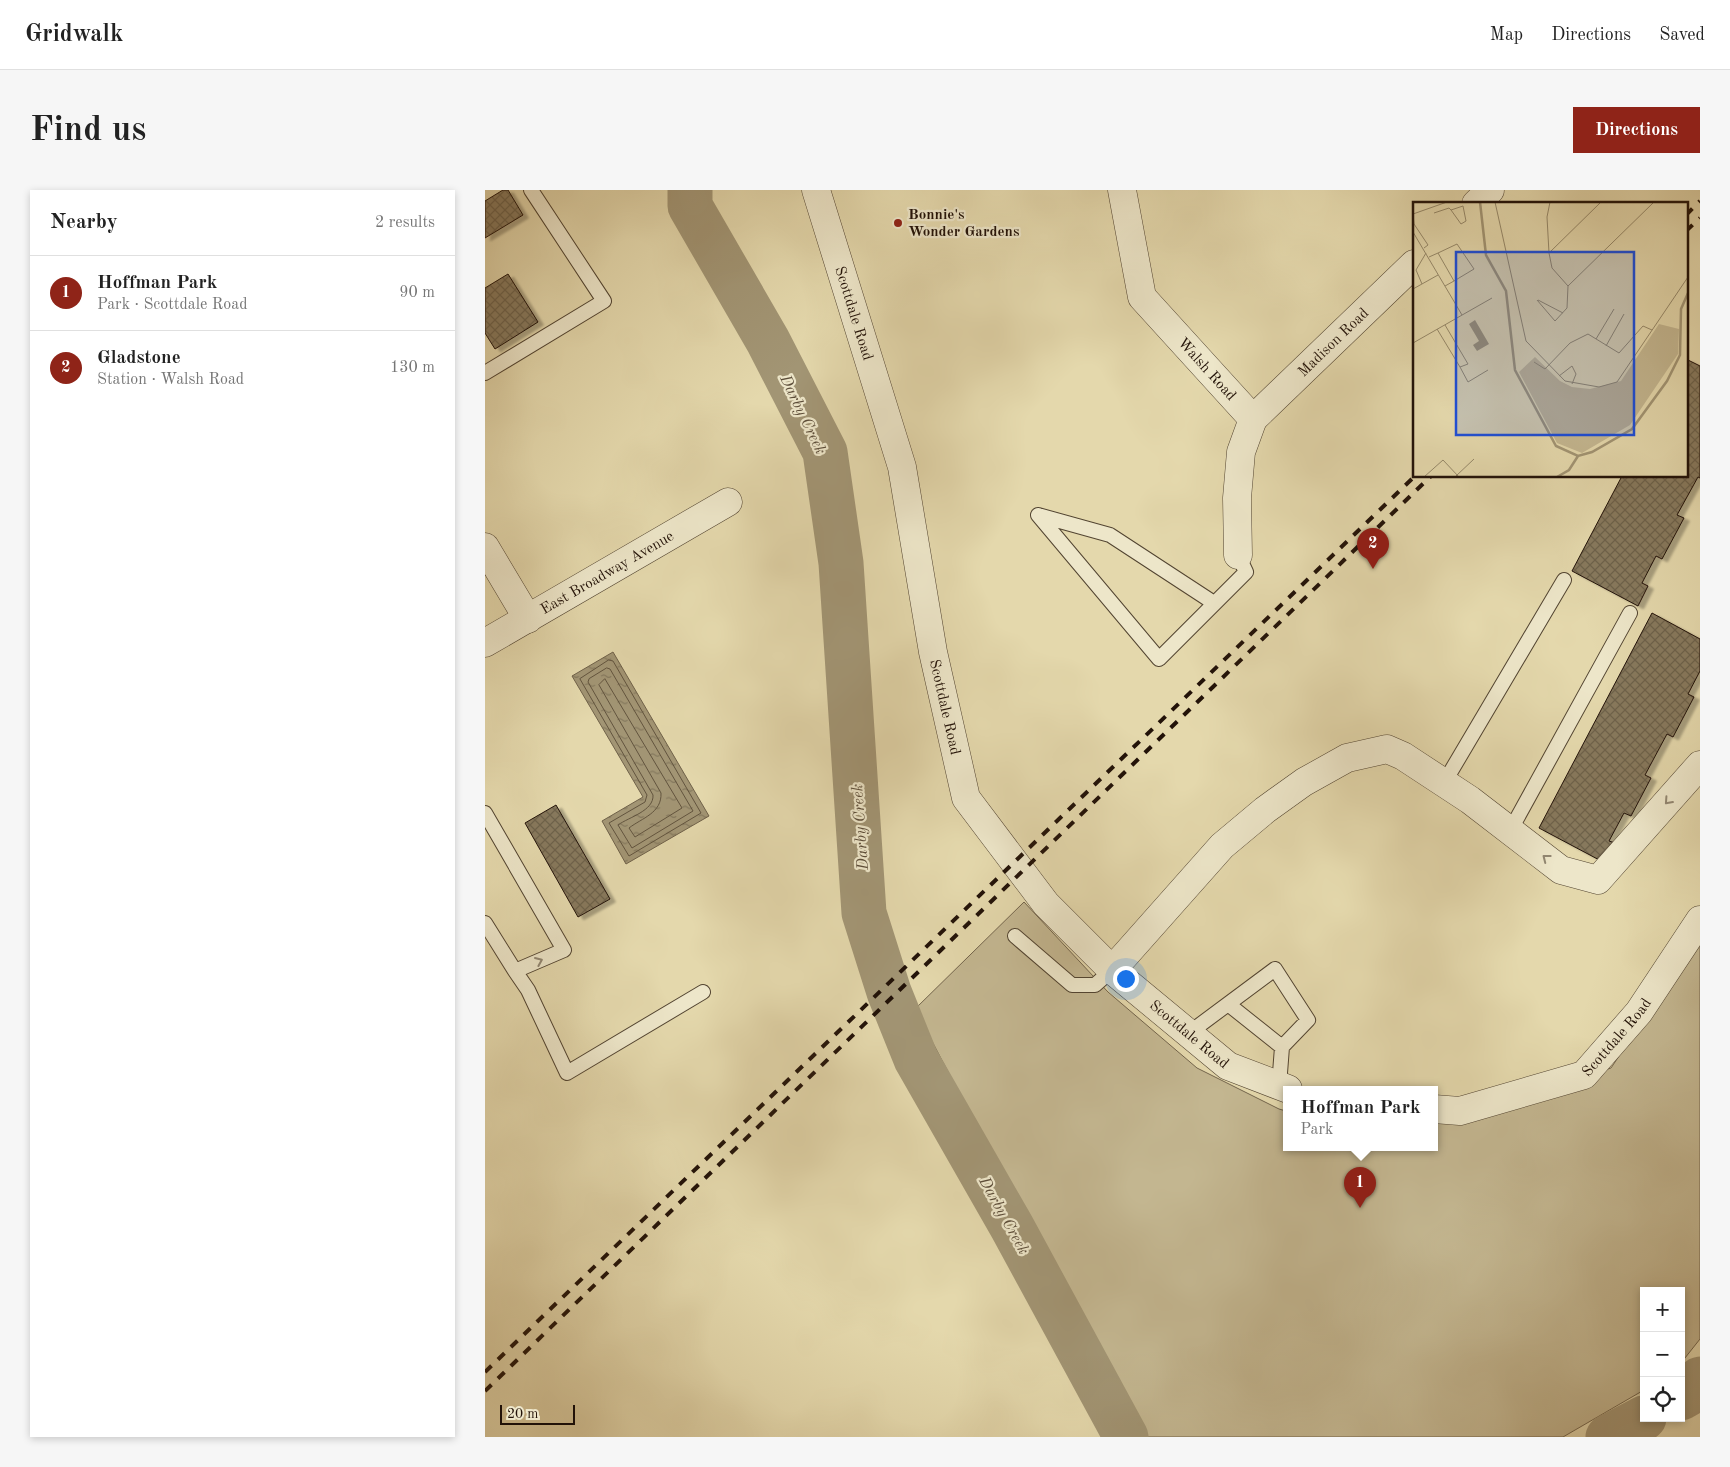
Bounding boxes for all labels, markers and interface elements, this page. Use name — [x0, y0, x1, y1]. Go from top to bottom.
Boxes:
text: Gridwalk — [25, 23, 123, 47]
text: Map — [1490, 26, 1523, 44]
text: Directions — [1551, 26, 1631, 44]
text: Saved — [1659, 26, 1705, 44]
button: Directions — [1573, 107, 1700, 153]
text: Find us — [30, 113, 146, 148]
inset map — [1413, 202, 1687, 478]
place label: Bonnie's Wonder Gardens — [908, 208, 1019, 240]
text: Nearby — [50, 212, 118, 233]
text: 2 results — [375, 215, 435, 231]
marker: Bonnie's Wonder Gardens — [892, 217, 904, 229]
street label: Scottdale Road — [831, 265, 875, 363]
text: Hoffman Park — [97, 274, 217, 293]
text: 1 — [61, 285, 71, 301]
text: 90 m — [399, 285, 435, 301]
text: Park · Scottdale Road — [97, 297, 248, 313]
street label: Madison Road — [1296, 306, 1372, 380]
street label: Walsh Road — [1174, 336, 1238, 404]
text: Gladstone — [97, 349, 181, 368]
text: 2 — [61, 360, 71, 376]
text: 130 m — [390, 360, 435, 376]
text: Station · Walsh Road — [97, 372, 244, 388]
water label: Darby Creek — [776, 372, 828, 457]
pin: 2 — [1357, 528, 1389, 569]
street label: East Broadway Avenue — [539, 529, 677, 618]
street label: Scottdale Road — [926, 658, 962, 757]
water label: Darby Creek — [850, 783, 872, 871]
one-way arrow — [1664, 796, 1673, 805]
one-way arrow — [1543, 856, 1552, 864]
one-way arrow — [534, 956, 543, 967]
your location — [1113, 966, 1139, 992]
street label: Scottdale Road — [1580, 996, 1655, 1080]
street label: Scottdale Road — [1146, 998, 1231, 1072]
popup — [1283, 1086, 1438, 1151]
text: Hoffman Park — [1300, 1099, 1421, 1118]
text: Park — [1300, 1122, 1333, 1138]
pin: 1 — [1344, 1167, 1376, 1208]
water label: Darby Creek — [975, 1173, 1031, 1258]
map controls — [1640, 1287, 1685, 1422]
button: + — [1640, 1287, 1685, 1332]
button: − — [1640, 1332, 1685, 1377]
button: locate — [1640, 1377, 1685, 1422]
scale bar — [500, 1402, 575, 1425]
text: 20 m — [507, 1407, 538, 1421]

